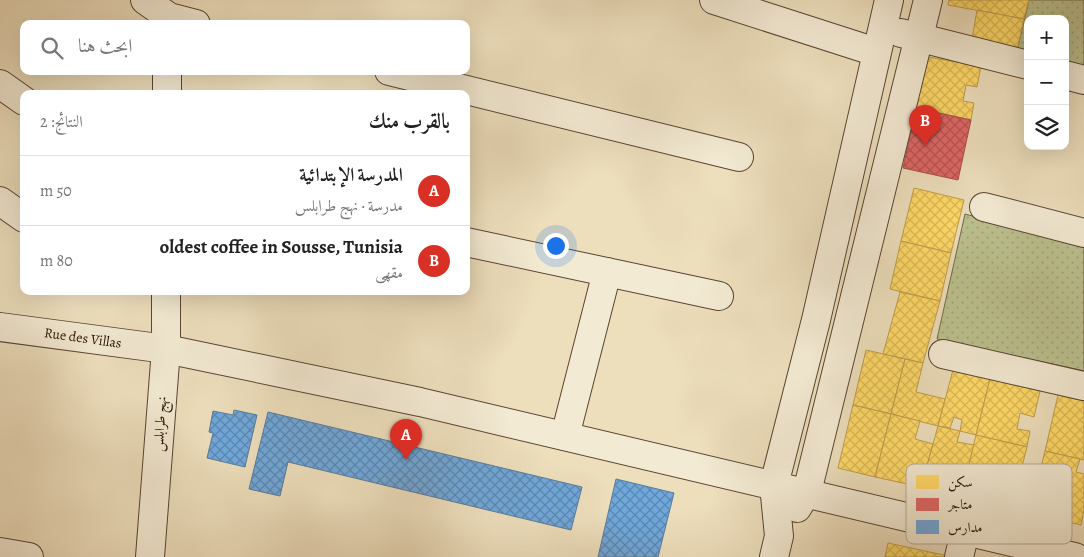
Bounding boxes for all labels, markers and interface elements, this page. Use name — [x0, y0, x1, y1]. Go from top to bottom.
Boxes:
map controls — [1024, 15, 1069, 150]
button: + — [1024, 15, 1069, 60]
search box — [20, 20, 470, 75]
text: ابحث هنا — [78, 33, 132, 59]
icon: search — [38, 34, 66, 62]
button: − — [1024, 60, 1069, 105]
pin: B — [909, 105, 941, 146]
button: layers — [1024, 105, 1069, 150]
text: بالقرب منك — [369, 107, 450, 135]
text: النتائج: 2 — [40, 111, 83, 133]
text: المدرسة الإبتدائية — [299, 162, 403, 188]
text: 50 m — [40, 180, 72, 202]
text: A — [429, 180, 439, 202]
text: مدرسة · نهج طرابلس — [295, 195, 403, 217]
your location — [543, 233, 569, 259]
text: oldest coffee in Sousse, Tunisia — [160, 234, 403, 260]
text: 80 m — [40, 250, 73, 272]
text: B — [429, 250, 439, 272]
text: مقهى — [375, 262, 403, 284]
street label: Rue des Villas — [43, 323, 123, 353]
street label: نهج طرابلس — [149, 396, 174, 453]
pin: A — [390, 419, 422, 460]
legend — [906, 464, 1072, 544]
text: سكن — [948, 473, 973, 492]
text: متاجر — [946, 495, 972, 514]
text: مدارس — [948, 518, 983, 537]

